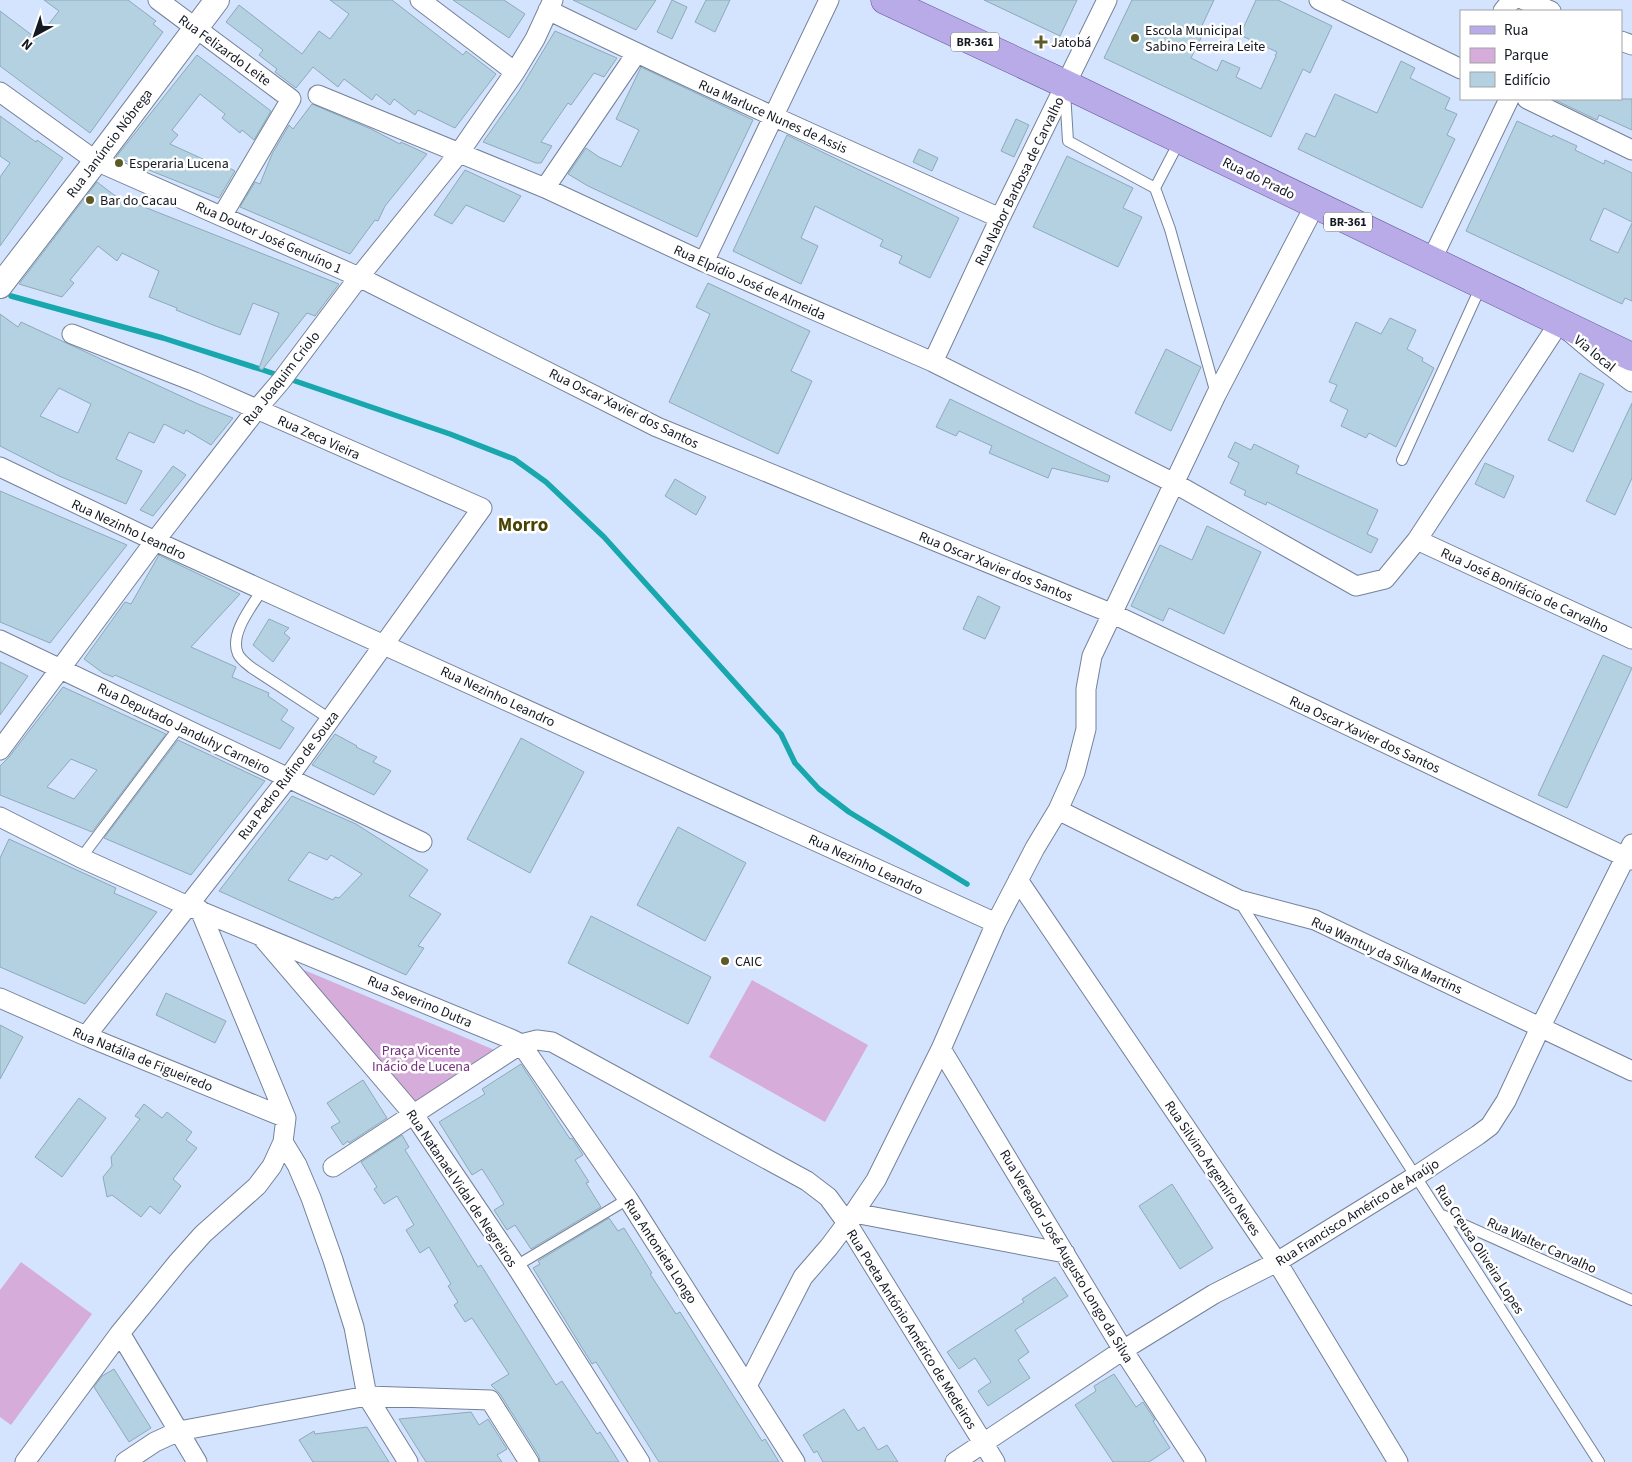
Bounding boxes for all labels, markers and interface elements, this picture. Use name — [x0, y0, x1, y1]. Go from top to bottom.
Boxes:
north arrow — [10, 10, 60, 60]
street label: Rua Felizardo Leite — [174, 10, 275, 91]
legend — [1460, 10, 1622, 100]
text: Rua — [1504, 20, 1528, 41]
place label: Escola Municipal Sabino Ferreira Leite — [1145, 21, 1265, 57]
road number: BR-361 — [951, 32, 999, 52]
marker: Escola Municipal Sabino Ferreira Leite — [1129, 32, 1141, 44]
place label: Jatobá — [1051, 33, 1091, 53]
text: N — [17, 34, 37, 55]
marker: Jatobá — [1035, 36, 1047, 48]
text: Parque — [1504, 45, 1548, 66]
text: Edifício — [1504, 70, 1551, 91]
street label: Rua Marluce Nunes de Assis — [695, 75, 850, 159]
street label: Rua Janúncio Nóbrega — [62, 85, 158, 202]
street label: Rua Nabor Barbosa de Carvalho — [970, 94, 1070, 269]
street label: Rua do Prado — [1219, 153, 1298, 205]
place label: Esperaria Lucena — [129, 154, 229, 174]
marker: Esperaria Lucena — [113, 157, 125, 169]
place label: Bar do Cacau — [100, 191, 177, 211]
marker: Bar do Cacau — [84, 194, 96, 206]
street label: Rua Doutor José Genuíno 1 — [192, 197, 345, 279]
road number: BR-361 — [1324, 212, 1372, 232]
street label: Rua Elpídio José de Almeida — [670, 240, 829, 326]
street label: Rua Joaquim Criolo — [239, 327, 325, 430]
street label: Via local — [1569, 331, 1620, 377]
street label: Rua Oscar Xavier dos Santos — [545, 364, 702, 454]
street label: Rua Zeca Vieira — [274, 411, 363, 465]
street label: Rua Nezinho Leandro — [68, 494, 189, 565]
district label: Morro — [498, 512, 548, 539]
street label: Rua Oscar Xavier dos Santos — [916, 527, 1076, 607]
street label: Rua José Bonifácio de Carvalho — [1437, 543, 1612, 639]
street label: Rua Nezinho Leandro — [437, 661, 558, 732]
street label: Rua Deputado Janduhy Carneiro — [94, 678, 273, 780]
street label: Rua Oscar Xavier dos Santos — [1286, 691, 1443, 779]
street label: Rua Pedro Rufino de Souza — [234, 707, 344, 844]
street label: Rua Nezinho Leandro — [805, 829, 926, 900]
street label: Rua Wantuy da Silva Martins — [1308, 912, 1466, 1000]
place label: CAIC — [735, 952, 762, 972]
marker: CAIC — [719, 955, 731, 967]
street label: Rua Severino Dutra — [364, 971, 475, 1033]
street label: Rua Natália de Figueiredo — [69, 1023, 216, 1097]
park label: Praça Vicente Inácio de Lucena — [372, 1041, 470, 1077]
street label: Rua Silvino Argemiro Neves — [1159, 1097, 1265, 1240]
street label: Rua Natanael Vidal de Negreiros — [401, 1106, 522, 1272]
street label: Rua Vereador José Augusto Longo da Silva — [994, 1146, 1138, 1367]
street label: Rua Francisco Américo de Araújo — [1272, 1154, 1443, 1272]
street label: Rua Creusa Oliveira Lopes — [1430, 1181, 1529, 1318]
street label: Rua Antonieta Longo — [619, 1195, 702, 1308]
street label: Rua Walter Carvalho — [1483, 1213, 1600, 1279]
street label: Rua Poeta António Américo de Medeiros — [841, 1226, 981, 1434]

